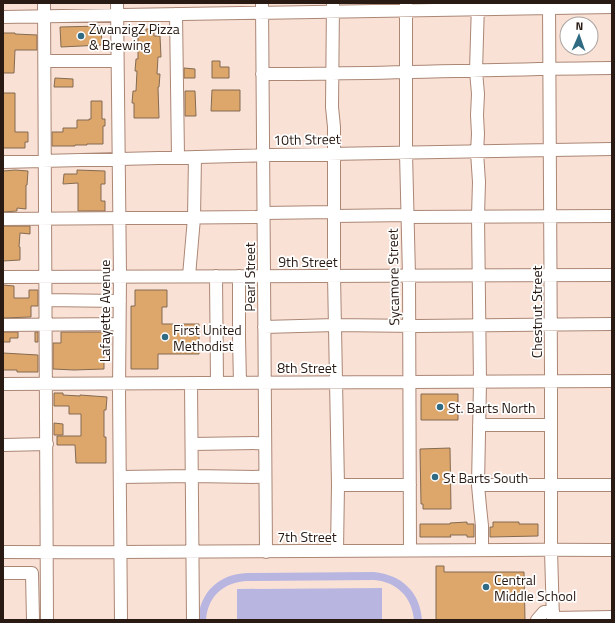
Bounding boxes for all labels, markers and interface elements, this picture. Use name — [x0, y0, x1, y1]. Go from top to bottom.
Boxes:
north arrow — [559, 16, 599, 56]
place label: ZwanzigZ Pizza & Brewing — [89, 18, 180, 55]
text: N — [575, 18, 583, 34]
marker: ZwanzigZ Pizza & Brewing — [76, 31, 86, 41]
street label: 10th Street — [273, 128, 341, 150]
street label: Sycamore Street — [382, 228, 404, 326]
street label: Pearl Street — [239, 242, 260, 312]
street label: 9th Street — [278, 251, 338, 272]
street label: Lafayette Avenue — [94, 260, 115, 362]
street label: Chestnut Street — [526, 266, 547, 358]
place label: First United Methodist — [173, 319, 242, 356]
marker: First United Methodist — [160, 332, 170, 342]
street label: 8th Street — [277, 357, 337, 378]
place label: St. Barts North — [448, 397, 536, 418]
marker: St. Barts North — [435, 402, 445, 412]
place label: St Barts South — [443, 467, 528, 488]
marker: St Barts South — [430, 472, 440, 482]
street label: 7th Street — [277, 526, 337, 547]
place label: Central Middle School — [494, 569, 576, 606]
marker: Central Middle School — [481, 582, 491, 592]

